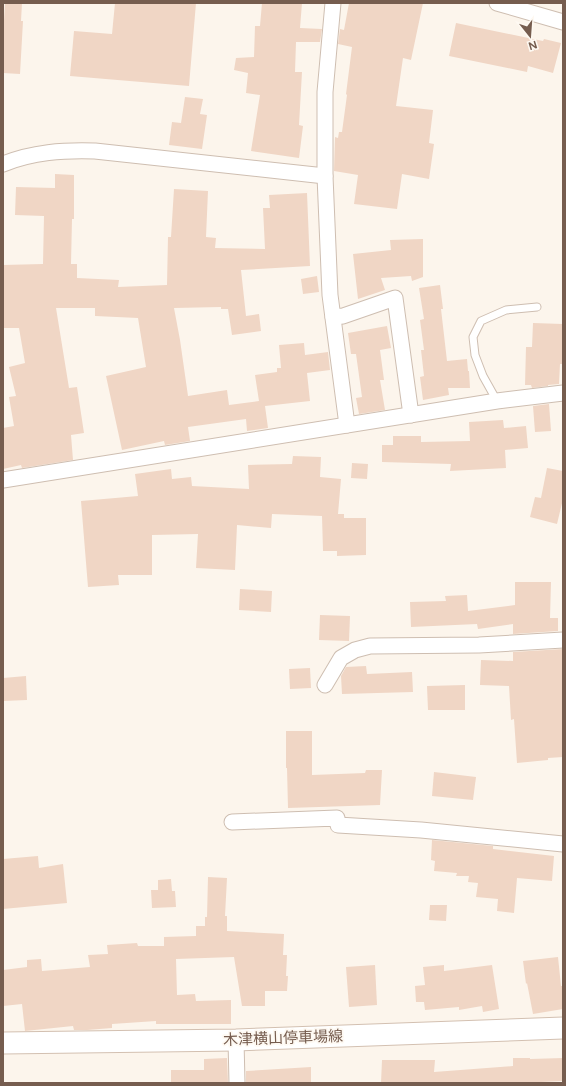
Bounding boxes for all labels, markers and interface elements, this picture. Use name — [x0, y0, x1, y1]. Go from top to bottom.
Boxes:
north arrow — [510, 16, 550, 56]
text: N — [527, 38, 539, 53]
street label: 木津横山停車場線 — [223, 1027, 343, 1049]

